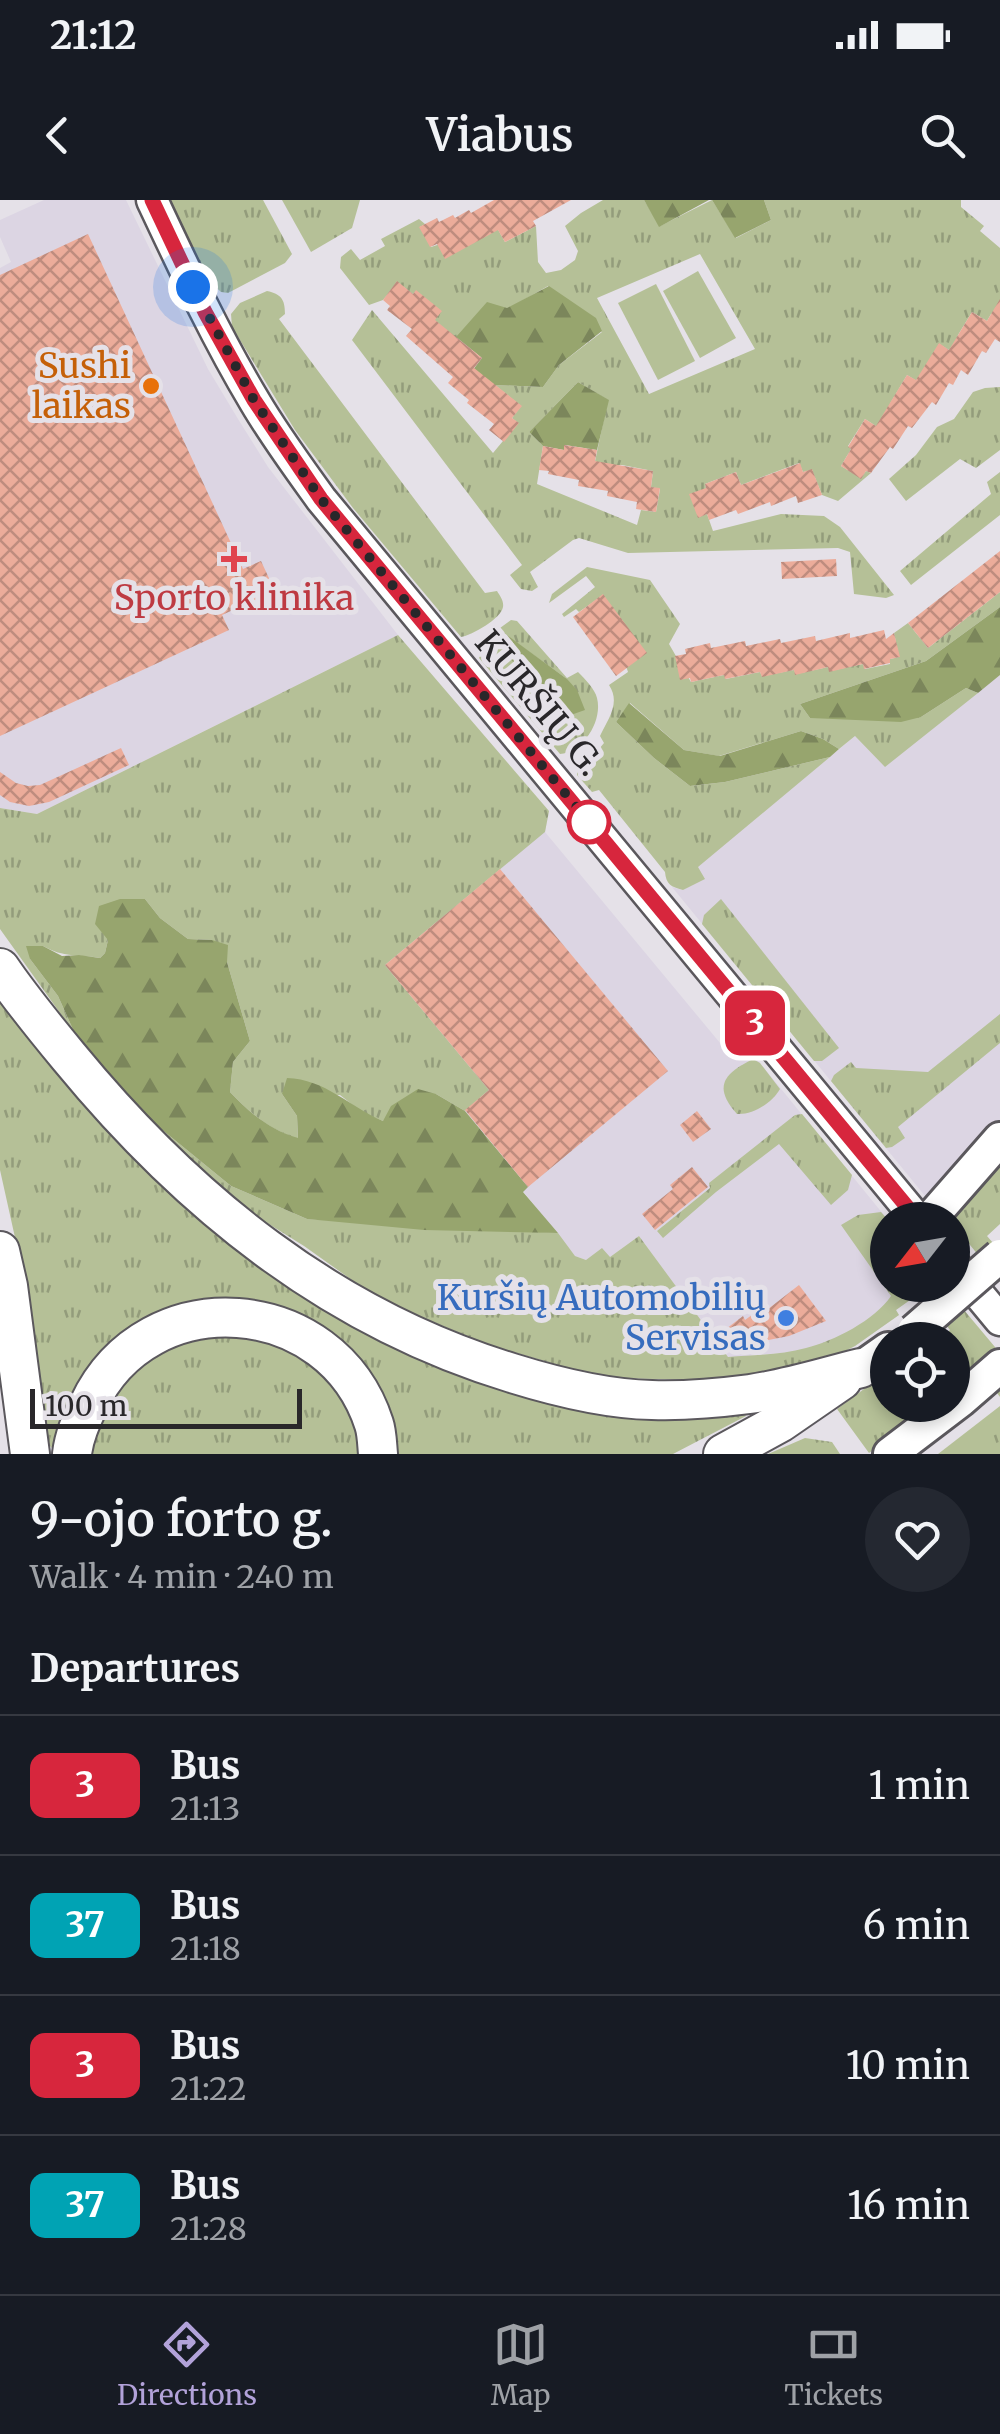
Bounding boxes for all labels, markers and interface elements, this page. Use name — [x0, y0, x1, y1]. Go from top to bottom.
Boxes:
text: 21:12 — [50, 12, 137, 59]
text: Viabus — [426, 107, 574, 163]
icon: back — [30, 108, 85, 163]
icon: search — [915, 108, 970, 163]
your location — [168, 262, 218, 312]
place label: Sushi laikas — [32, 344, 131, 428]
marker: Sushi laikas — [140, 375, 162, 397]
marker: Sporto klinika — [221, 546, 247, 572]
place label: Sporto klinika — [114, 576, 354, 620]
street label: KURŠIŲ G. — [466, 621, 613, 785]
unlabelled marker — [568, 801, 610, 843]
line badge: 3 — [722, 990, 788, 1056]
text: 3 — [745, 1001, 765, 1045]
north arrow — [870, 1202, 970, 1302]
map controls — [870, 1202, 970, 1422]
place label: Kuršių Automobilių Servisas — [437, 1276, 766, 1360]
marker: Kuršių Automobilių Servisas — [775, 1307, 797, 1329]
button: locate — [870, 1322, 970, 1422]
scale bar — [30, 1384, 302, 1428]
text: 100 m — [45, 1388, 127, 1424]
button: heart — [865, 1487, 970, 1592]
text: 9-ojo forto g. — [30, 1489, 333, 1549]
text: Walk · 4 min · 240 m — [30, 1557, 334, 1597]
text: Departures — [30, 1645, 240, 1692]
text: Bus — [170, 1742, 240, 1789]
text: 1 min — [869, 1762, 970, 1809]
text: 3 — [75, 1763, 95, 1807]
text: 21:13 — [170, 1789, 240, 1829]
text: Bus — [170, 1882, 240, 1929]
text: 6 min — [863, 1902, 970, 1949]
text: 37 — [65, 1903, 105, 1947]
text: 21:18 — [170, 1929, 241, 1969]
text: Bus — [170, 2022, 240, 2069]
text: 10 min — [846, 2042, 970, 2089]
text: 3 — [75, 2043, 95, 2087]
text: 21:22 — [170, 2069, 247, 2109]
text: Bus — [170, 2162, 240, 2209]
text: 16 min — [847, 2182, 970, 2229]
text: 37 — [65, 2183, 105, 2227]
text: 21:28 — [170, 2209, 247, 2249]
tab: Directions — [117, 2317, 257, 2413]
tab: Map — [491, 2317, 550, 2413]
tab: Tickets — [784, 2317, 883, 2413]

